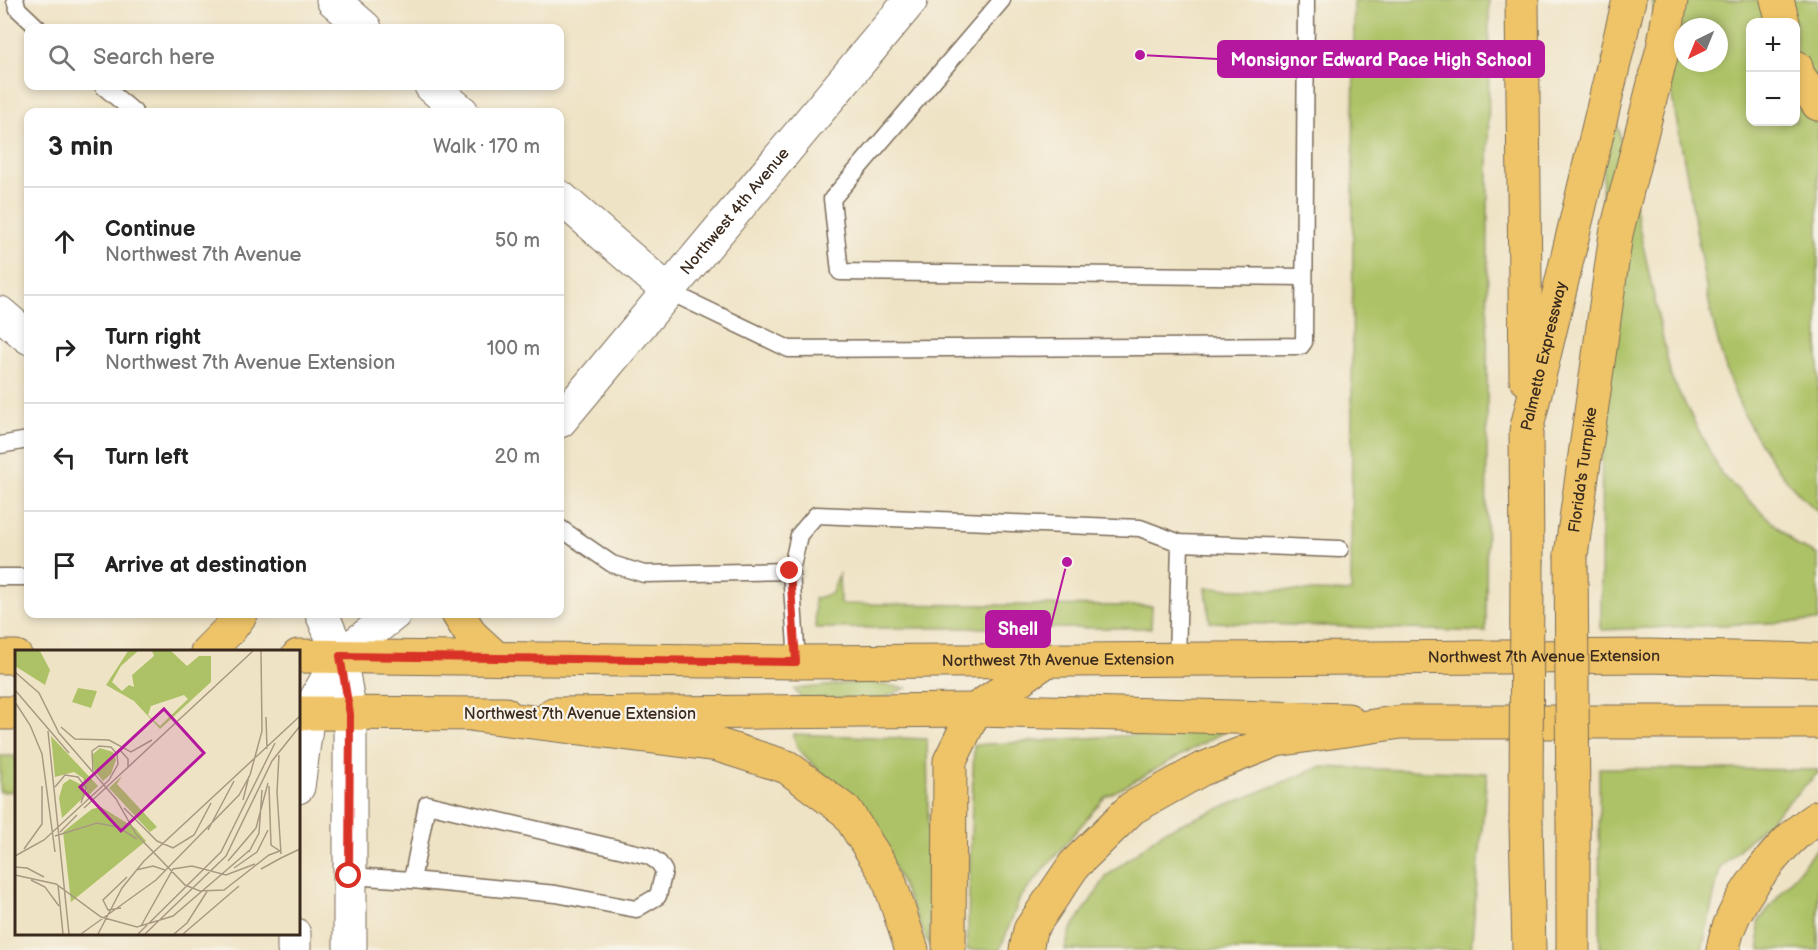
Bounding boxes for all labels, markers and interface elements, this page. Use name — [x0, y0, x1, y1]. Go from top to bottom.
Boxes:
north arrow — [1674, 18, 1728, 72]
map controls — [1746, 18, 1800, 126]
button: + — [1746, 18, 1800, 72]
search box — [24, 24, 564, 90]
icon: search — [45, 41, 78, 74]
callout: Monsignor Edward Pace High School — [1218, 41, 1544, 77]
text: Search here — [93, 44, 215, 71]
text: Monsignor Edward Pace High School — [1230, 50, 1532, 71]
button: − — [1746, 72, 1800, 126]
text: 3 min — [48, 132, 113, 163]
text: Walk · 170 m — [433, 135, 540, 159]
street label: Northwest 4th Avenue — [676, 144, 794, 279]
text: Continue — [105, 216, 195, 243]
icon: ahead — [48, 225, 81, 258]
text: 50 m — [495, 229, 540, 253]
text: Northwest 7th Avenue — [105, 243, 301, 267]
street label: Palmetto Expressway — [1517, 279, 1571, 433]
text: Turn right — [105, 324, 201, 351]
icon: right — [48, 333, 81, 366]
text: 100 m — [487, 337, 540, 361]
text: Northwest 7th Avenue Extension — [105, 351, 395, 375]
street label: Florida's Turnpike — [1565, 405, 1601, 534]
icon: left — [48, 441, 81, 474]
text: Turn left — [105, 444, 189, 471]
text: 20 m — [495, 445, 540, 469]
icon: arrive — [48, 549, 81, 582]
text: Arrive at destination — [105, 552, 307, 579]
route end — [776, 557, 802, 583]
callout: Shell — [986, 611, 1050, 647]
text: Shell — [998, 619, 1038, 640]
street label: Northwest 7th Avenue Extension — [1428, 646, 1660, 667]
inset map — [15, 650, 300, 935]
street label: Northwest 7th Avenue Extension — [942, 650, 1174, 670]
street label: Northwest 7th Avenue Extension — [464, 705, 696, 724]
route start — [335, 862, 361, 888]

